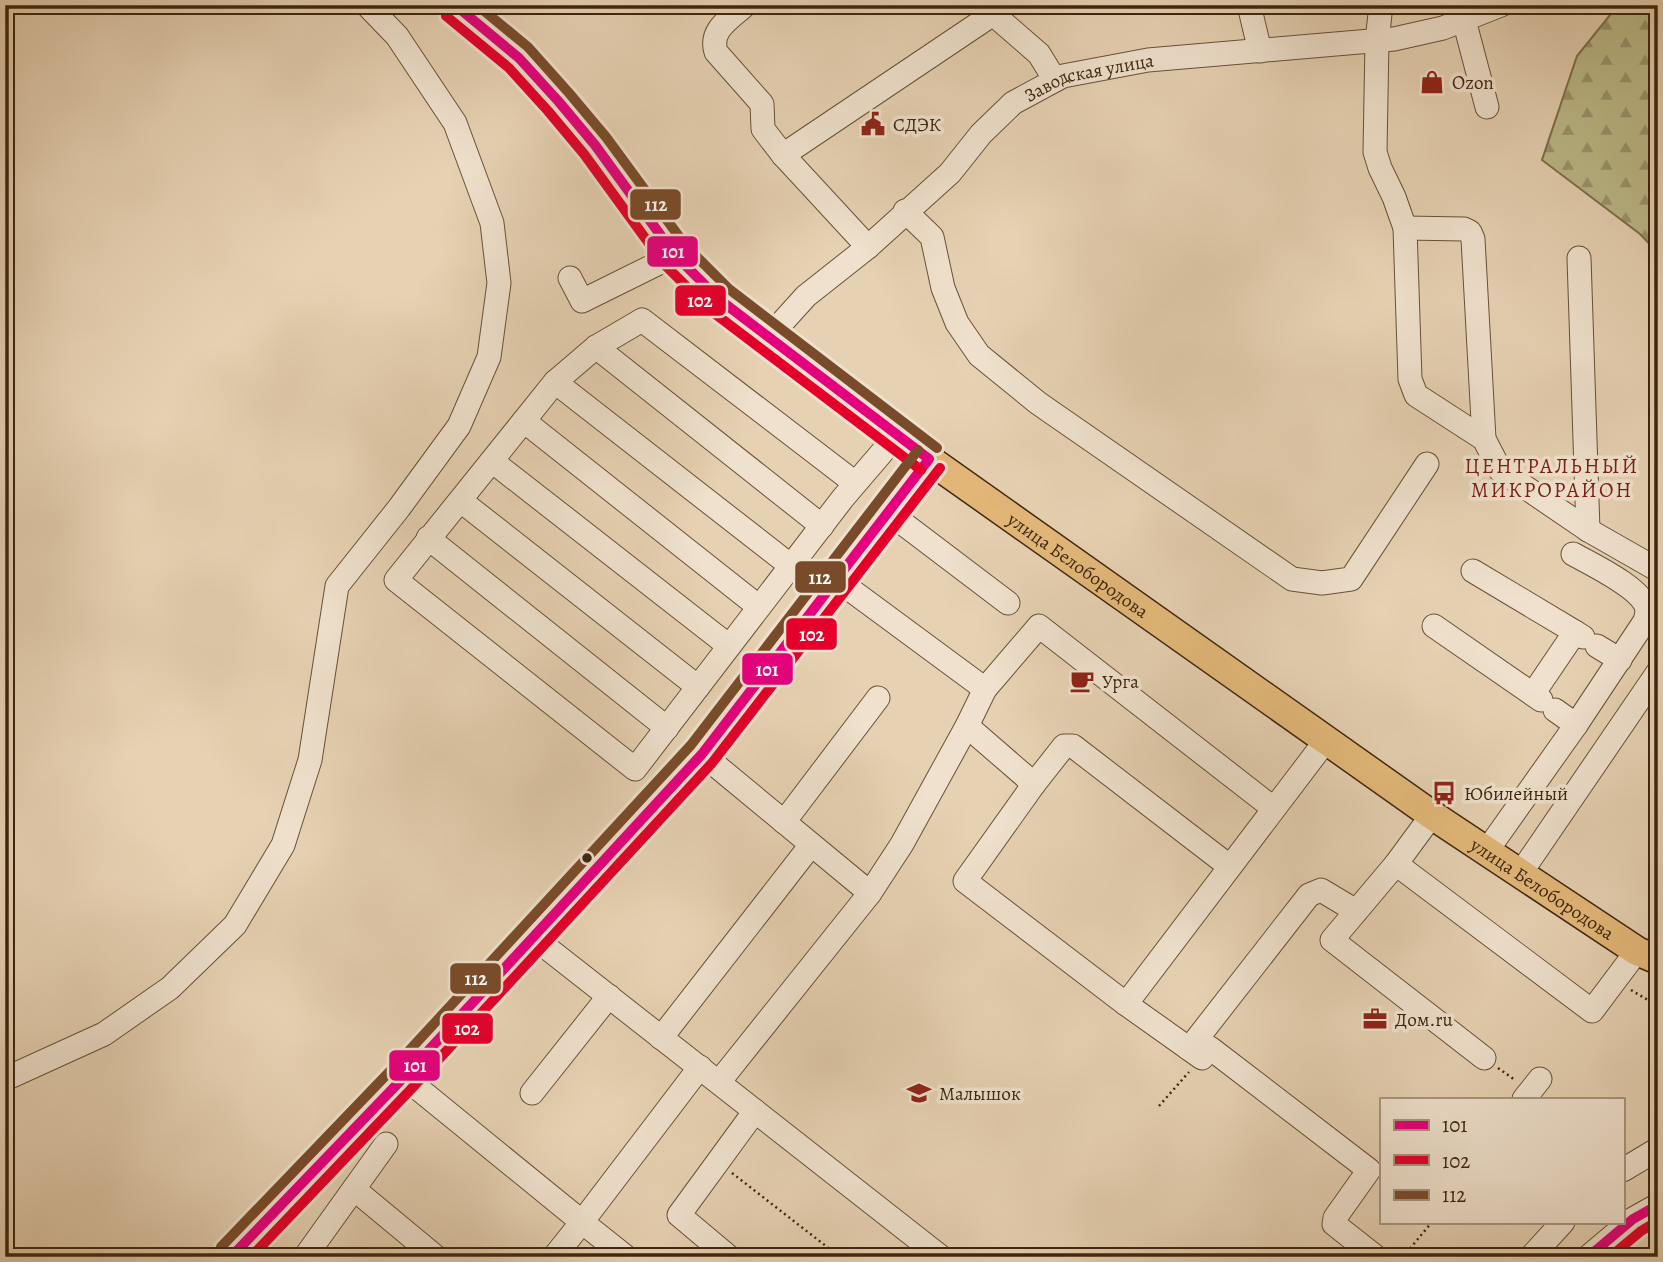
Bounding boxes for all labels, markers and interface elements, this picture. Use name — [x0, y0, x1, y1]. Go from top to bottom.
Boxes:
street label: Заводская улица — [1020, 48, 1155, 109]
shop icon: Ozon — [1418, 68, 1446, 96]
place label: Ozon — [1452, 70, 1494, 96]
public building icon: СДЭК — [859, 110, 887, 138]
place label: СДЭК — [893, 112, 941, 138]
line badge: 112 — [629, 188, 682, 221]
text: 112 — [645, 192, 667, 218]
line badge: 101 — [646, 235, 699, 268]
text: 101 — [661, 239, 685, 265]
line badge: 102 — [674, 284, 727, 317]
text: 102 — [687, 288, 713, 314]
district label: ЦЕНТРАЛЬНЫЙ МИКРОРАЙОН — [1465, 452, 1639, 504]
street label: улица Белобородова — [1001, 506, 1154, 625]
line badge: 112 — [794, 560, 847, 594]
text: 112 — [809, 565, 831, 591]
line badge: 102 — [785, 617, 838, 651]
text: 102 — [799, 622, 825, 648]
line badge: 101 — [741, 652, 794, 686]
text: 101 — [755, 657, 779, 683]
cafe icon: Урга — [1068, 667, 1096, 695]
place label: Урга — [1102, 669, 1139, 695]
bus stop icon: Юбилейный — [1430, 779, 1458, 807]
place label: Юбилейный — [1464, 781, 1568, 807]
street label: улица Белобородова — [1464, 832, 1619, 946]
unlabelled marker — [580, 851, 594, 865]
line badge: 112 — [449, 962, 502, 995]
text: 112 — [465, 966, 487, 992]
office icon: Дом.ru — [1361, 1005, 1389, 1033]
place label: Дом.ru — [1395, 1007, 1454, 1033]
line badge: 102 — [441, 1012, 494, 1045]
text: 102 — [454, 1016, 480, 1042]
line badge: 101 — [388, 1049, 441, 1082]
text: 101 — [403, 1053, 427, 1079]
school or university icon: Малышок — [905, 1079, 933, 1107]
place label: Малышок — [939, 1081, 1021, 1107]
legend — [1380, 1098, 1624, 1224]
text: 101 — [1442, 1111, 1468, 1139]
text: 102 — [1442, 1147, 1470, 1175]
text: 112 — [1442, 1181, 1466, 1209]

